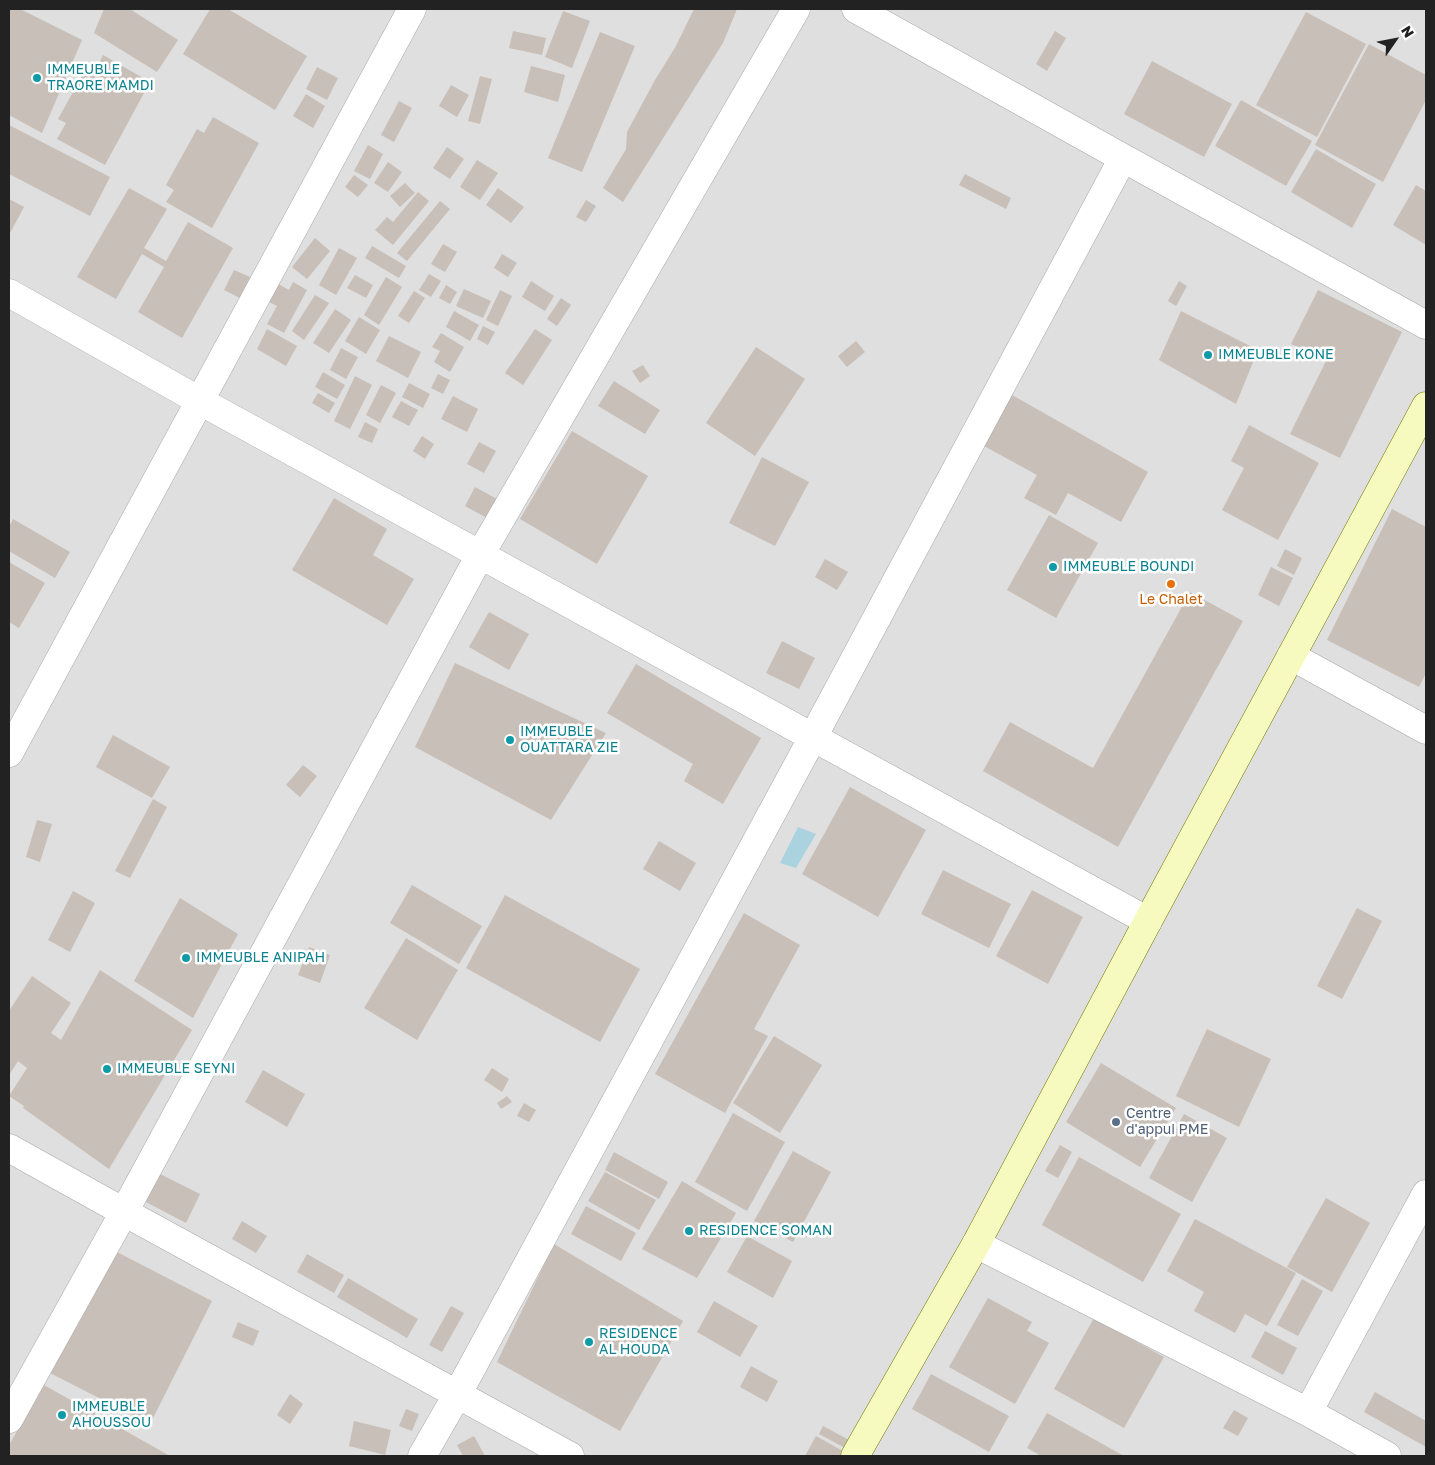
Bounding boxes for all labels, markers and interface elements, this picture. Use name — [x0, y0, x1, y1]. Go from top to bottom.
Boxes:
north arrow — [1370, 15, 1420, 65]
text: N — [1398, 22, 1418, 41]
place label: IMMEUBLE TRAORE MAMDI — [47, 62, 154, 94]
marker: IMMEUBLE TRAORE MAMDI — [31, 72, 43, 84]
place label: IMMEUBLE KONE — [1218, 347, 1334, 363]
marker: IMMEUBLE KONE — [1202, 349, 1214, 361]
place label: IMMEUBLE BOUNDI — [1063, 559, 1194, 575]
marker: IMMEUBLE BOUNDI — [1047, 561, 1059, 573]
marker: Le Chalet — [1165, 578, 1177, 590]
place label: Le Chalet — [1139, 592, 1203, 608]
place label: IMMEUBLE OUATTARA ZIE — [520, 724, 618, 756]
marker: IMMEUBLE OUATTARA ZIE — [504, 734, 516, 746]
place label: IMMEUBLE ANIPAH — [196, 950, 325, 966]
marker: IMMEUBLE ANIPAH — [180, 952, 192, 964]
place label: IMMEUBLE SEYNI — [117, 1061, 235, 1077]
marker: IMMEUBLE SEYNI — [101, 1063, 113, 1075]
place label: Centre d'appui PME — [1126, 1106, 1208, 1138]
marker: Centre d'appui PME — [1110, 1116, 1122, 1128]
place label: RESIDENCE SOMAN — [699, 1223, 832, 1239]
marker: RESIDENCE SOMAN — [683, 1225, 695, 1237]
place label: RESIDENCE AL HOUDA — [599, 1326, 677, 1358]
marker: RESIDENCE AL HOUDA — [583, 1336, 595, 1348]
place label: IMMEUBLE AHOUSSOU — [72, 1399, 151, 1431]
marker: IMMEUBLE AHOUSSOU — [56, 1409, 68, 1421]

